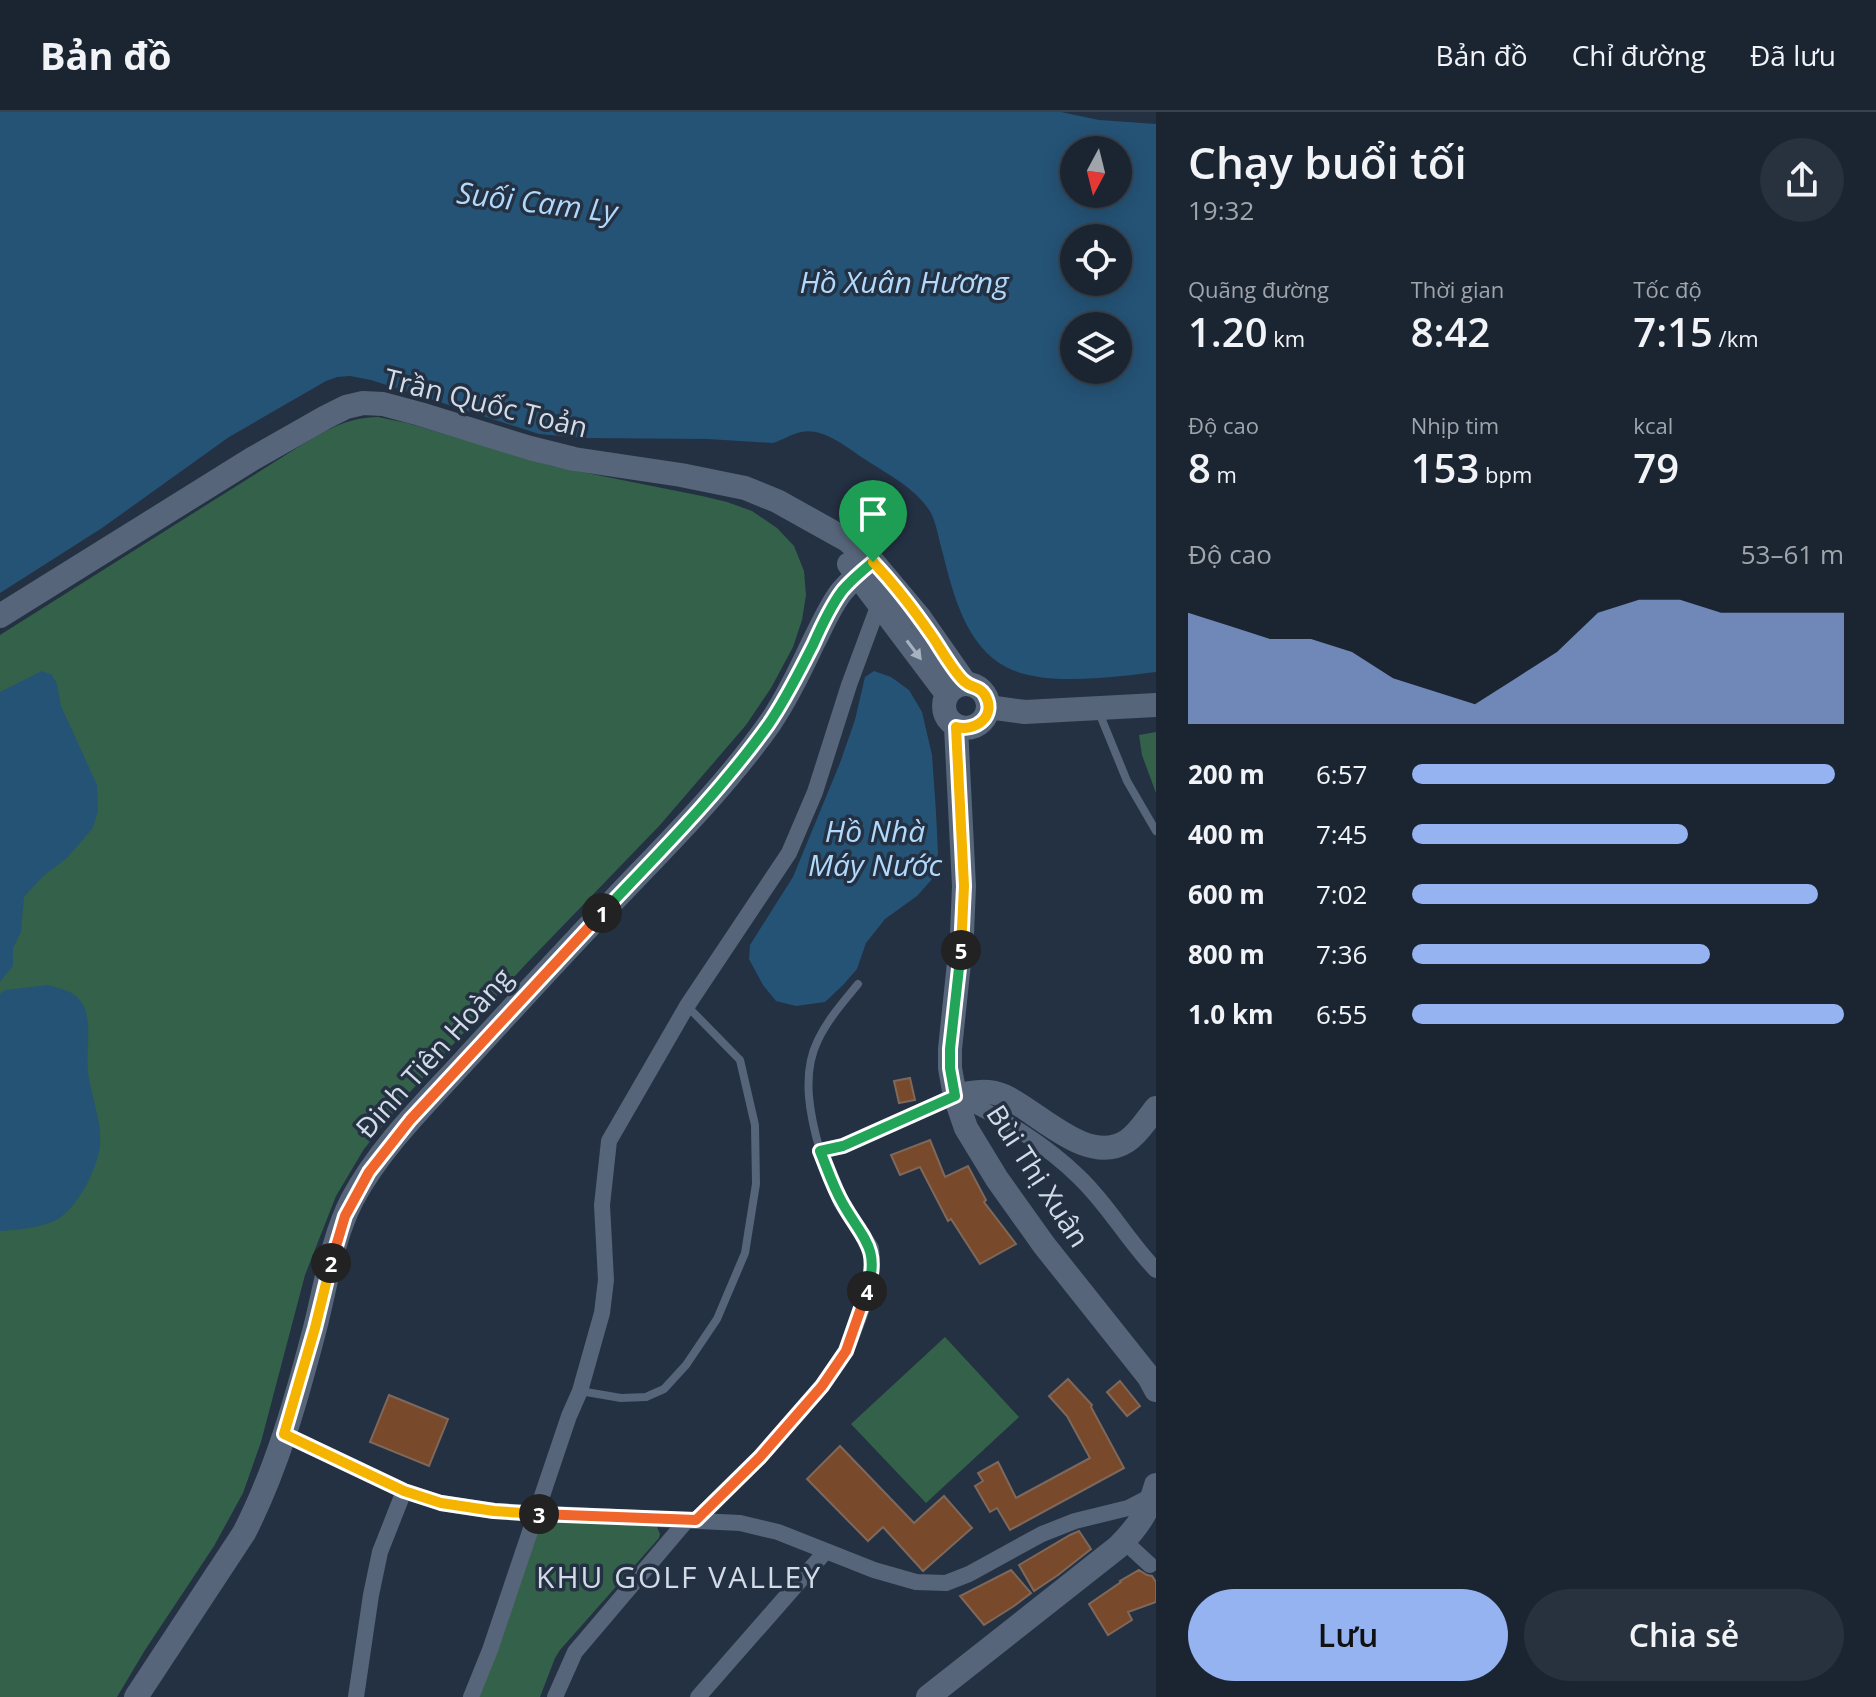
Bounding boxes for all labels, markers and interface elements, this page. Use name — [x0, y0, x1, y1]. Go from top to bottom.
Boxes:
text: Bản đồ — [40, 29, 172, 81]
text: Bản đồ — [1436, 36, 1528, 74]
text: Chỉ đường — [1572, 36, 1706, 74]
text: Đã lưu — [1750, 36, 1836, 74]
text: Chạy buổi tối — [1188, 132, 1467, 192]
north arrow — [1060, 136, 1132, 208]
map controls — [1060, 136, 1132, 384]
button: share — [1760, 138, 1844, 222]
water label: Suối Cam Ly — [455, 171, 622, 232]
text: 19:32 — [1188, 192, 1254, 228]
button: locate — [1060, 224, 1132, 296]
water label: Hồ Xuân Hương — [799, 261, 1010, 302]
text: Quãng đường — [1188, 274, 1329, 304]
text: Thời gian — [1411, 274, 1504, 304]
text: Tốc độ — [1633, 274, 1702, 304]
text: 1.20 — [1188, 304, 1268, 359]
text: 8:42 — [1411, 304, 1490, 359]
text: 7:15 — [1633, 304, 1713, 359]
button: layers — [1060, 312, 1132, 384]
text: km — [1268, 323, 1305, 353]
text: /km — [1713, 323, 1759, 353]
street label: Trần Quốc Toản — [381, 358, 592, 446]
text: Độ cao — [1188, 410, 1259, 440]
text: Nhịp tim — [1411, 410, 1499, 440]
text: kcal — [1633, 410, 1673, 440]
text: 8 — [1188, 440, 1211, 495]
text: 153 — [1411, 440, 1479, 495]
text: 79 — [1633, 440, 1679, 495]
text: m — [1211, 459, 1237, 489]
text: bpm — [1479, 459, 1532, 489]
pin — [839, 480, 907, 562]
icon: arrive — [851, 492, 895, 536]
text: Độ cao — [1188, 536, 1272, 572]
text: 53–61 m — [1741, 536, 1844, 572]
one-way arrow — [905, 640, 921, 660]
text: 200 m — [1188, 756, 1265, 792]
text: 6:57 — [1316, 756, 1367, 792]
water label: Hồ Nhà Máy Nước — [808, 810, 942, 885]
text: 400 m — [1188, 816, 1265, 852]
text: 7:45 — [1316, 816, 1367, 852]
text: 600 m — [1188, 876, 1265, 912]
text: 7:02 — [1316, 876, 1367, 912]
pin: 1 — [582, 893, 622, 933]
text: 1 — [596, 898, 608, 928]
pin: 5 — [941, 930, 981, 970]
text: 5 — [955, 935, 967, 965]
text: 800 m — [1188, 936, 1265, 972]
text: 7:36 — [1316, 936, 1367, 972]
street label: Đinh Tiên Hoàng — [347, 959, 520, 1146]
text: 1.0 km — [1188, 996, 1274, 1032]
text: 6:55 — [1316, 996, 1367, 1032]
street label: Bùi Thị Xuân — [979, 1097, 1099, 1254]
pin: 2 — [311, 1243, 351, 1283]
text: 2 — [325, 1248, 337, 1278]
pin: 4 — [847, 1271, 887, 1311]
text: 4 — [861, 1276, 873, 1306]
pin: 3 — [519, 1494, 559, 1534]
text: 3 — [533, 1499, 545, 1529]
district label: KHU GOLF VALLEY — [536, 1556, 822, 1597]
button: Lưu — [1188, 1589, 1508, 1681]
button: Chia sẻ — [1524, 1589, 1844, 1681]

